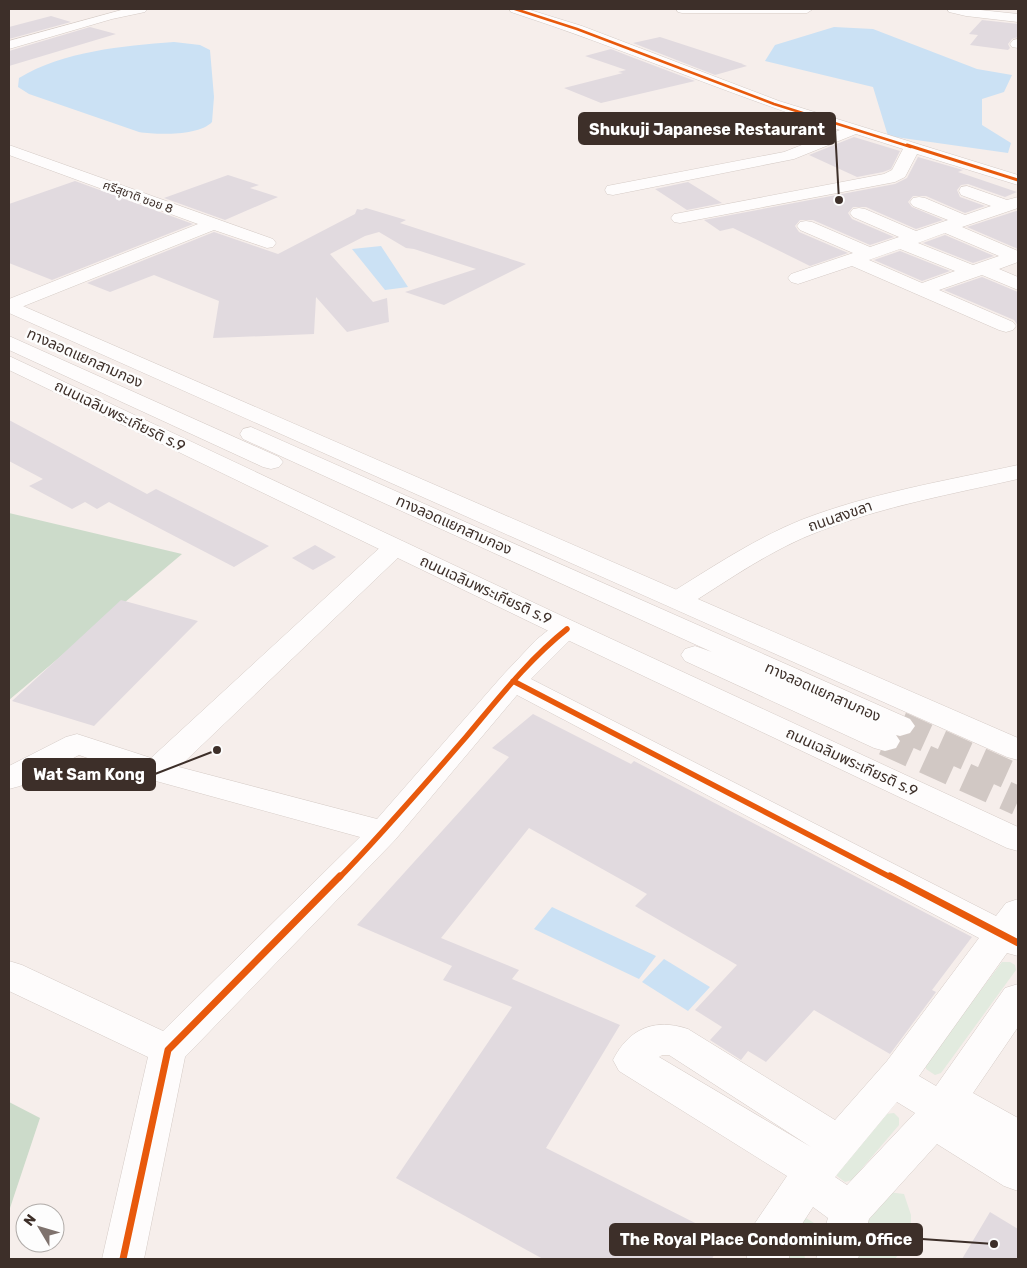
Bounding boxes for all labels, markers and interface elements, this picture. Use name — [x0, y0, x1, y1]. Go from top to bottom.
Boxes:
callout: Shukuji Japanese Restaurant — [579, 113, 835, 144]
text: Shukuji Japanese Restaurant — [589, 120, 825, 139]
street label: ศรีสุชาติ ซอย 8 — [101, 178, 175, 216]
street label: ทางลอดแยกสามกอง — [24, 324, 146, 392]
street label: ถนนเฉลิมพระเกียรติ ร.9 — [52, 376, 189, 456]
street label: ทางลอดแยกสามกอง — [393, 491, 515, 559]
street label: ถนนสงขลา — [805, 497, 875, 535]
street label: ถนนเฉลิมพระเกียรติ ร.9 — [417, 552, 555, 629]
street label: ทางลอดแยกสามกอง — [762, 658, 884, 726]
street label: ถนนเฉลิมพระเกียรติ ร.9 — [783, 724, 921, 801]
callout: Wat Sam Kong — [23, 759, 155, 790]
text: Wat Sam Kong — [33, 765, 145, 784]
north arrow — [15, 1203, 65, 1253]
text: N — [20, 1211, 40, 1230]
callout: The Royal Place Condominium, Office — [610, 1224, 922, 1255]
text: The Royal Place Condominium, Office — [620, 1230, 912, 1249]

